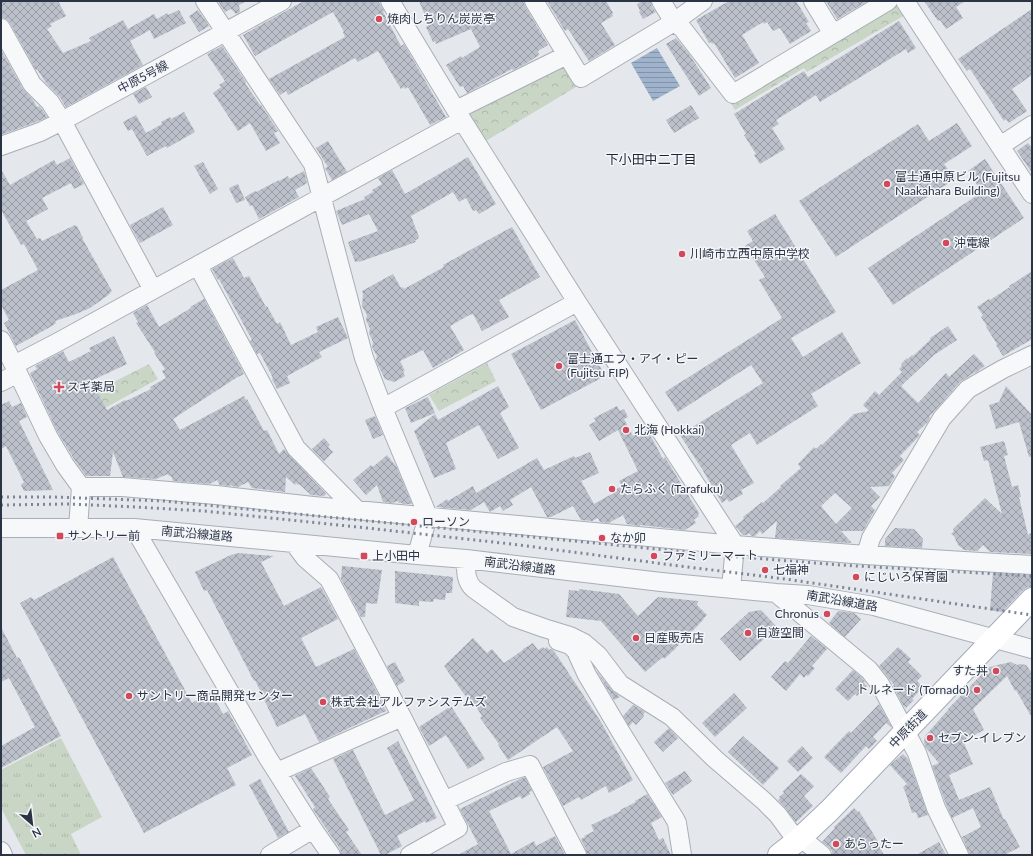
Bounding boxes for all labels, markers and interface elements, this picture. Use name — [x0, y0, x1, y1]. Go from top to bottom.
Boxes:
place label: 焼肉しちりん炭炭亭 — [387, 11, 495, 26]
marker: 焼肉しちりん炭炭亭 — [374, 14, 384, 24]
street label: 中原5号線 — [115, 57, 171, 96]
district label: 下小田中二丁目 — [605, 151, 697, 167]
place label: 富士通中原ビル (Fujitsu Naakahara Building) — [895, 169, 1020, 198]
marker: 富士通中原ビル (Fujitsu Naakahara Building) — [882, 179, 892, 189]
place label: 沖電線 — [954, 235, 990, 250]
marker: 沖電線 — [941, 238, 951, 248]
place label: 川崎市立西中原中学校 — [690, 246, 810, 261]
marker: 川崎市立西中原中学校 — [677, 249, 687, 259]
place label: 富士通エフ・アイ・ピー (Fujitsu FIP) — [567, 351, 698, 380]
marker: 富士通エフ・アイ・ピー (Fujitsu FIP) — [554, 361, 564, 371]
place label: スギ薬局 — [67, 379, 115, 394]
marker: スギ薬局 — [54, 382, 64, 392]
place label: 北海 (Hokkai) — [634, 422, 704, 437]
marker: 北海 (Hokkai) — [621, 425, 631, 435]
place label: たらふく (Tarafuku) — [620, 481, 723, 496]
marker: たらふく (Tarafuku) — [607, 484, 617, 494]
place label: ローソン — [422, 514, 470, 529]
marker: ローソン — [409, 517, 419, 527]
street label: 南武沿線道路 — [161, 523, 234, 544]
place label: サントリー前 — [68, 528, 140, 543]
place label: なか卯 — [610, 530, 646, 545]
marker: サントリー前 — [55, 531, 65, 541]
marker: なか卯 — [597, 533, 607, 543]
place label: 上小田中 — [372, 548, 420, 563]
place label: ファミリーマート — [662, 548, 758, 563]
marker: 上小田中 — [359, 551, 369, 561]
marker: ファミリーマート — [649, 551, 659, 561]
street label: 南武沿線道路 — [483, 554, 557, 577]
place label: 七福神 — [773, 562, 809, 577]
marker: 七福神 — [760, 565, 770, 575]
place label: にじいろ保育園 — [864, 569, 948, 584]
marker: にじいろ保育園 — [851, 572, 861, 582]
street label: 南武沿線道路 — [805, 587, 879, 614]
place label: Chronus — [775, 606, 819, 621]
marker: Chronus — [822, 609, 832, 619]
place label: 自遊空間 — [756, 625, 804, 640]
marker: 自遊空間 — [743, 628, 753, 638]
place label: 日産販売店 — [644, 630, 704, 645]
marker: 日産販売店 — [631, 633, 641, 643]
place label: すた丼 — [952, 663, 988, 678]
marker: すた丼 — [991, 666, 1001, 676]
place label: トルネード (Tornado) — [857, 682, 969, 697]
marker: トルネード (Tornado) — [972, 685, 982, 695]
place label: サントリー商品開発センター — [137, 688, 293, 703]
marker: サントリー商品開発センター — [124, 691, 134, 701]
place label: 株式会社アルファシステムズ — [331, 694, 487, 709]
marker: 株式会社アルファシステムズ — [318, 697, 328, 707]
street label: 中原街道 — [886, 706, 930, 751]
place label: セブン-イレブン — [938, 730, 1026, 745]
marker: セブン-イレブン — [925, 733, 935, 743]
north arrow — [12, 804, 52, 844]
text: N — [30, 826, 44, 841]
place label: あらったー — [844, 836, 904, 851]
marker: あらったー — [831, 839, 841, 849]

